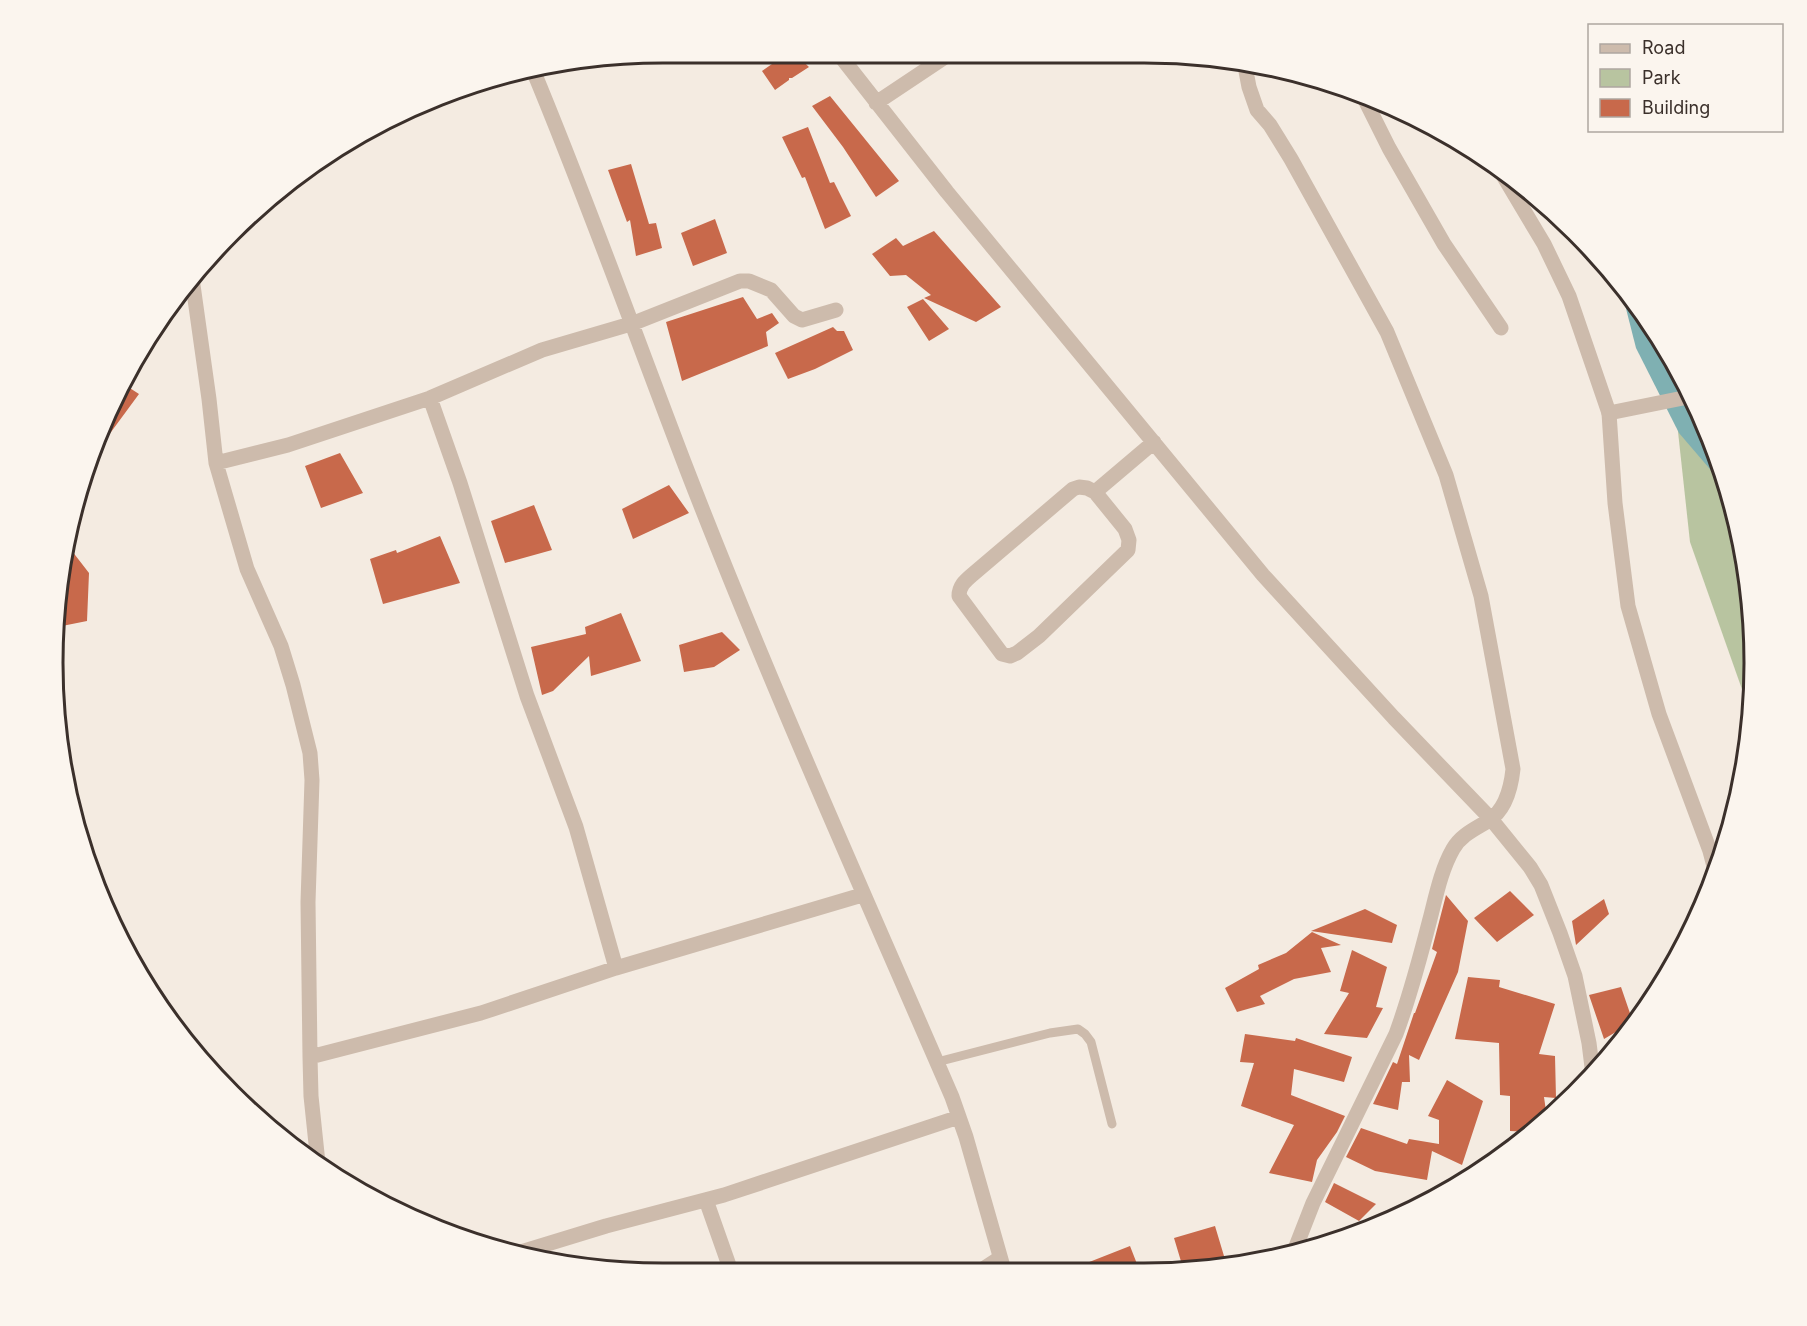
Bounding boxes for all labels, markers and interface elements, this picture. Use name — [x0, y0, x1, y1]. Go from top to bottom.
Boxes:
legend — [1588, 24, 1783, 132]
text: Road — [1642, 37, 1685, 58]
text: Park — [1642, 67, 1681, 88]
text: Building — [1642, 97, 1710, 118]

